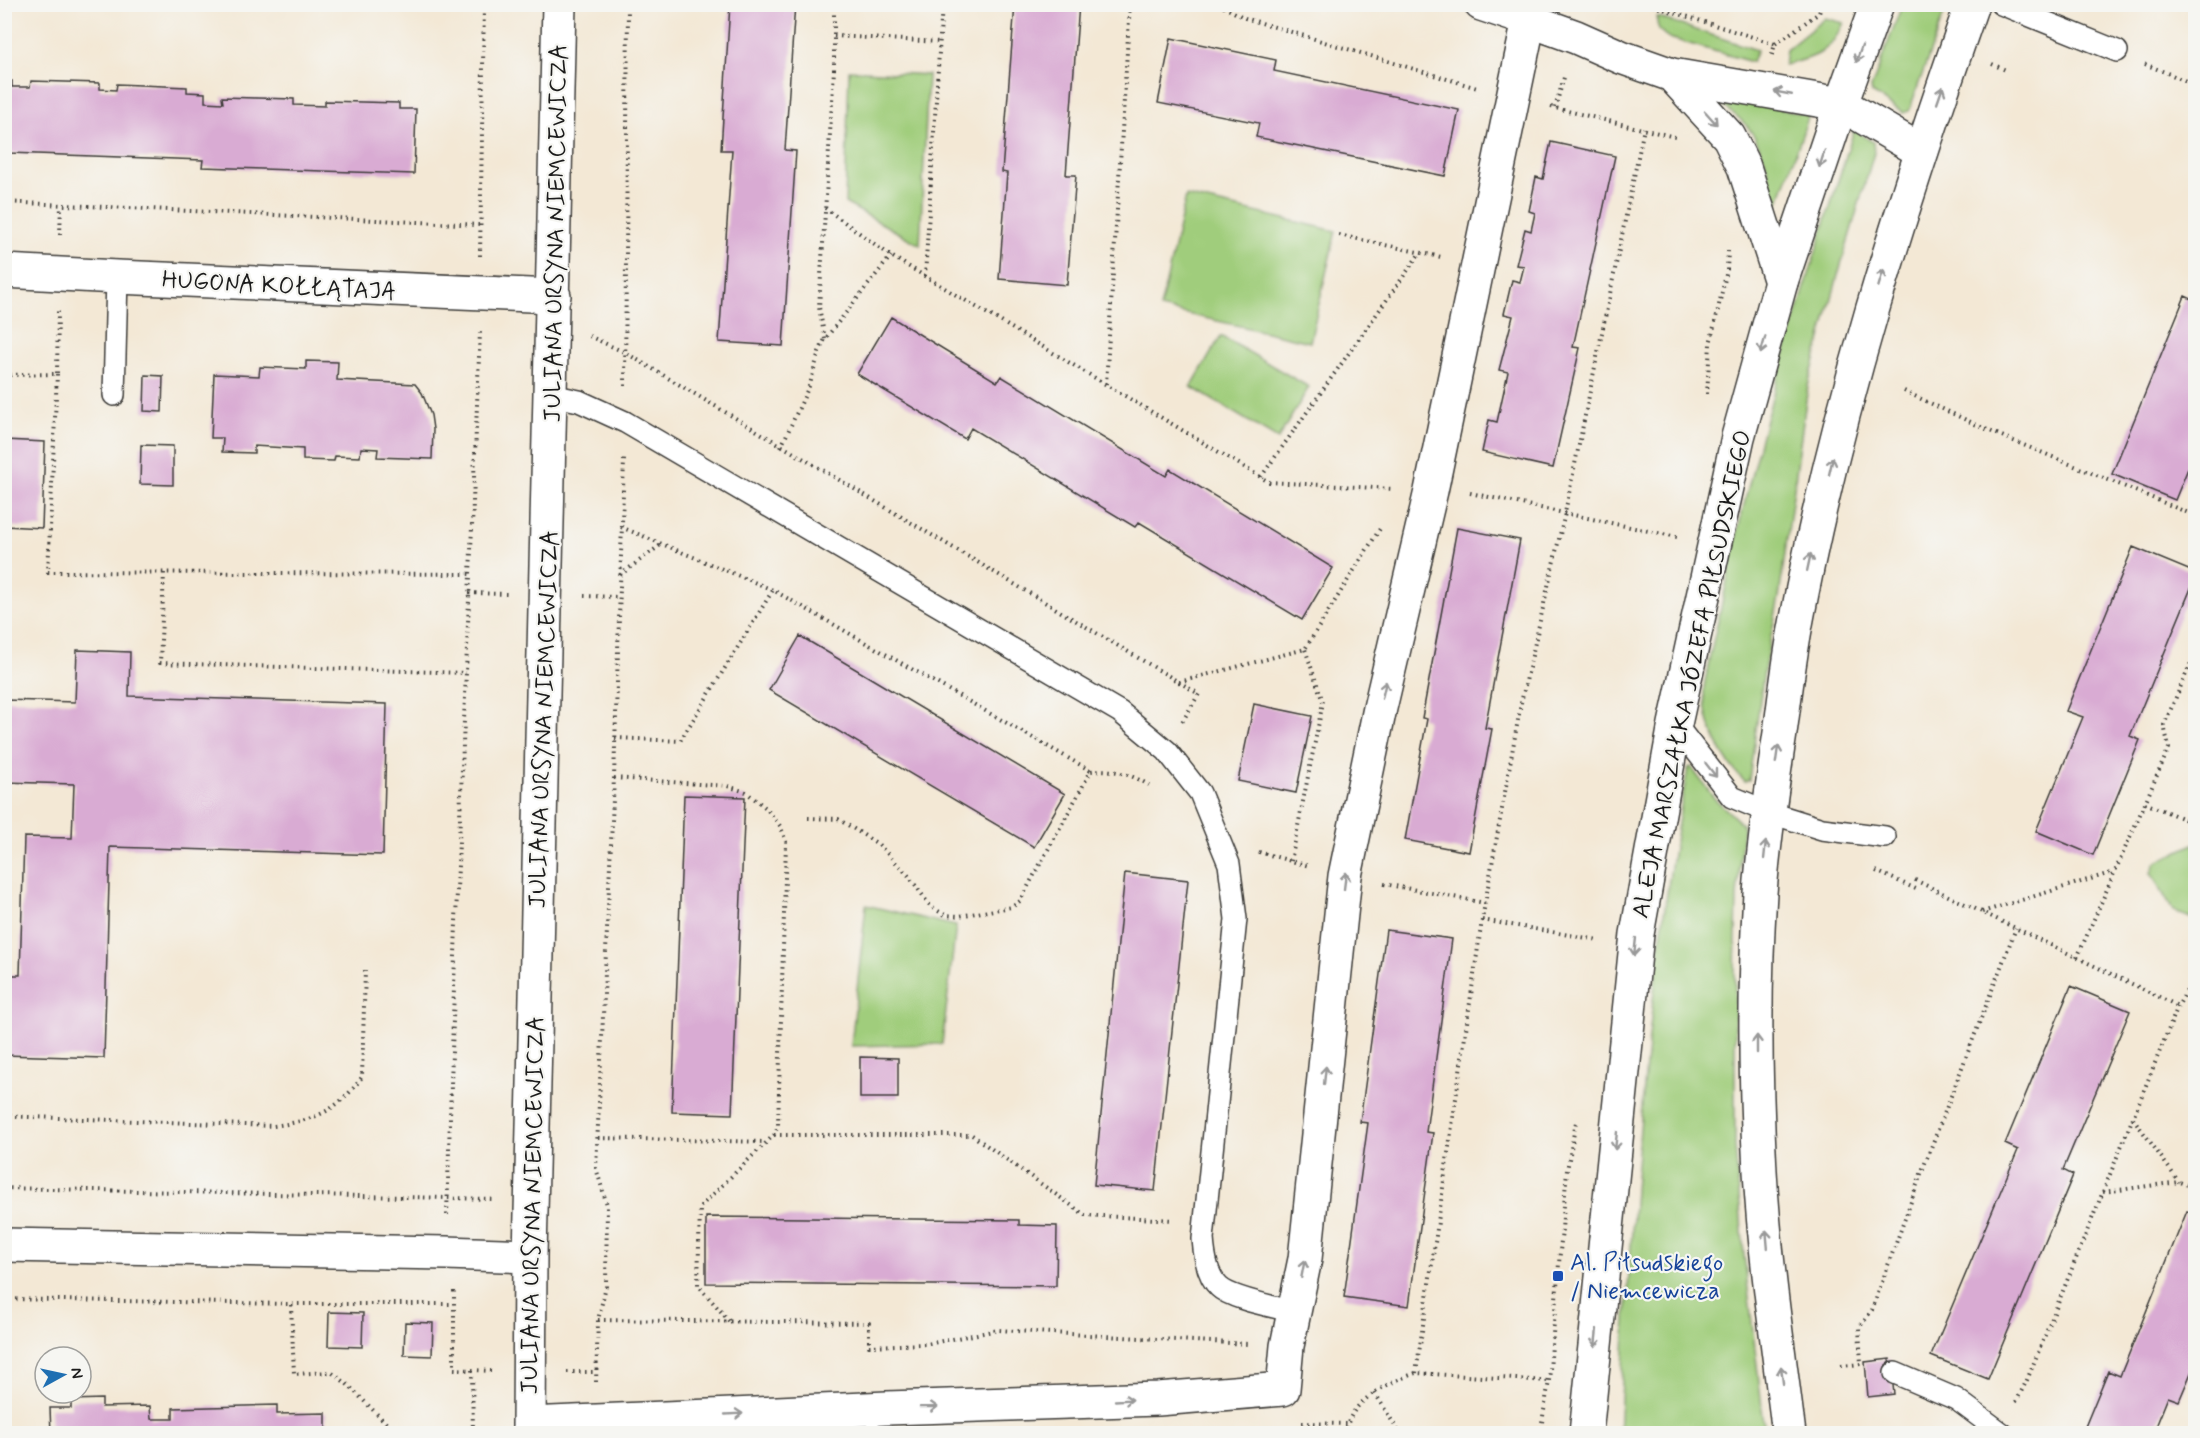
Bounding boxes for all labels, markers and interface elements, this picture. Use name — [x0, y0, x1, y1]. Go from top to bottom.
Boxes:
street label: JULIANA URSYNA NIEMCEWICZA — [538, 43, 575, 423]
one-way arrow — [1853, 44, 1864, 63]
one-way arrow — [1935, 86, 1946, 105]
one-way arrow — [1774, 87, 1793, 98]
one-way arrow — [1704, 110, 1718, 125]
one-way arrow — [1816, 150, 1827, 169]
street label: HUGONA KOŁŁĄTAJA — [161, 265, 397, 308]
one-way arrow — [1876, 269, 1887, 288]
one-way arrow — [1757, 336, 1769, 355]
street label: ALEJA MARSZAŁKA JÓZEFA PIŁSUDSKIEGO — [1626, 427, 1759, 921]
one-way arrow — [1825, 457, 1837, 476]
street label: JULIANA URSYNA NIEMCEWICZA — [522, 529, 567, 909]
one-way arrow — [1804, 553, 1815, 572]
one-way arrow — [1379, 681, 1390, 701]
one-way arrow — [1771, 745, 1782, 765]
one-way arrow — [1705, 762, 1718, 778]
one-way arrow — [1759, 840, 1770, 860]
one-way arrow — [1340, 872, 1351, 892]
one-way arrow — [1630, 936, 1641, 956]
street label: JULIANA URSYNA NIEMCEWICZA — [515, 1015, 552, 1395]
one-way arrow — [1751, 1035, 1763, 1055]
one-way arrow — [1320, 1066, 1331, 1086]
one-way arrow — [1610, 1130, 1621, 1150]
one-way arrow — [1761, 1229, 1772, 1249]
place label: Al. Piłsudskiego / Niemcewicza — [1570, 1248, 1723, 1307]
one-way arrow — [1298, 1260, 1309, 1279]
marker: Al. Piłsudskiego / Niemcewicza — [1551, 1269, 1565, 1283]
one-way arrow — [1590, 1328, 1601, 1348]
north arrow — [33, 1345, 93, 1405]
text: N — [65, 1366, 88, 1380]
one-way arrow — [1776, 1366, 1787, 1386]
one-way arrow — [1114, 1395, 1134, 1406]
one-way arrow — [919, 1401, 939, 1413]
one-way arrow — [724, 1409, 744, 1420]

